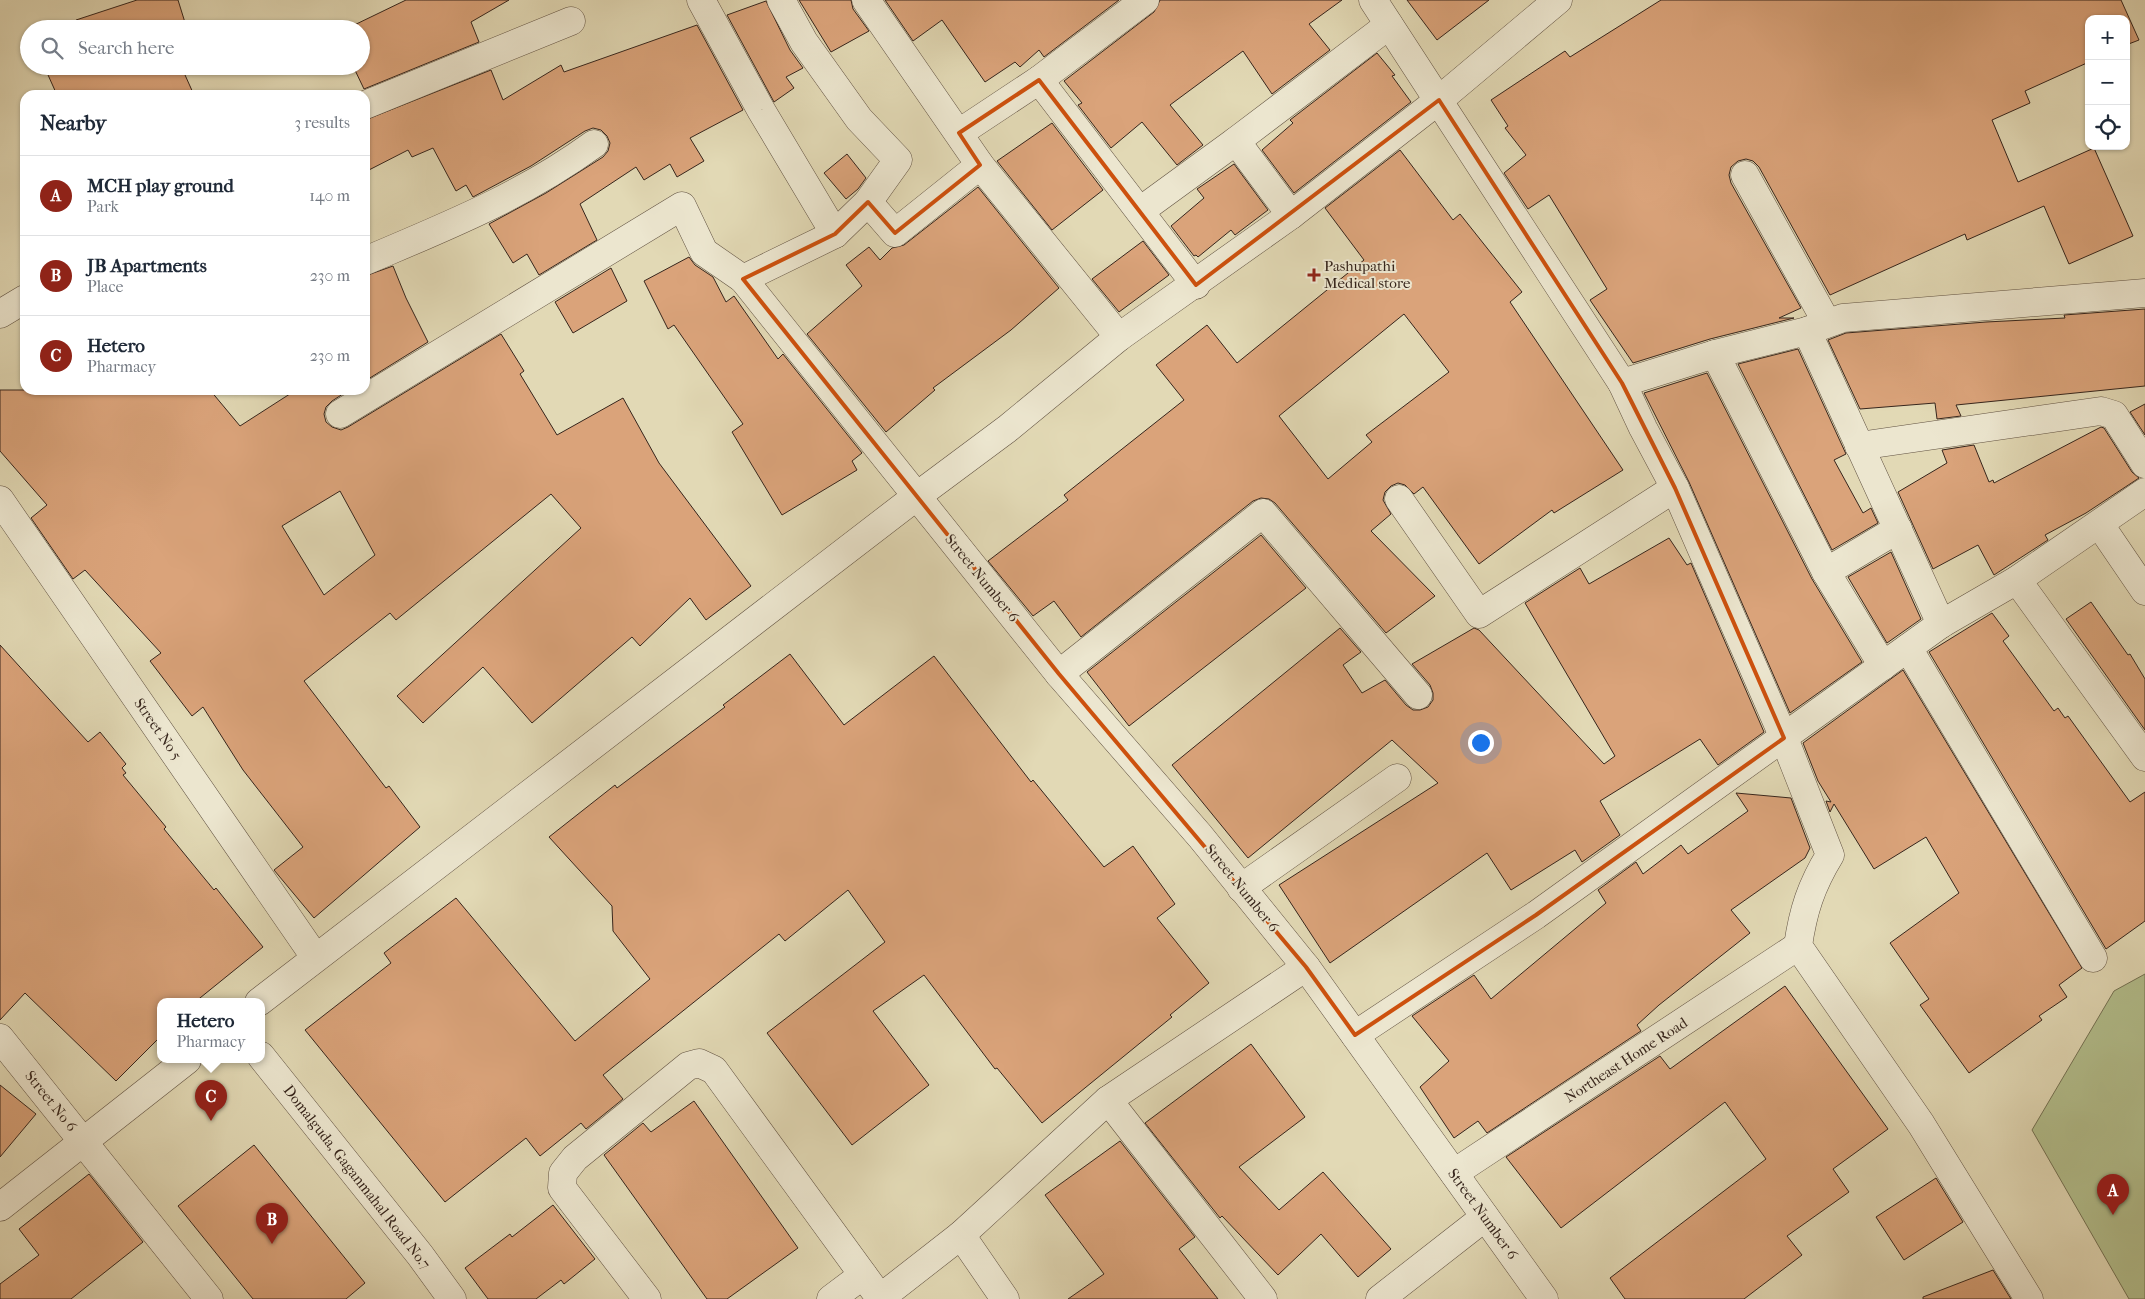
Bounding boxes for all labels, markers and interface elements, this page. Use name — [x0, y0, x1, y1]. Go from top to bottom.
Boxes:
map controls — [2085, 15, 2130, 150]
button: + — [2085, 15, 2130, 60]
search box — [20, 20, 370, 75]
icon: search — [38, 34, 66, 62]
text: Search here — [78, 37, 174, 59]
button: − — [2085, 60, 2130, 105]
button: locate — [2085, 105, 2130, 150]
text: Nearby — [40, 111, 106, 135]
text: 3 results — [294, 113, 350, 132]
text: MCH play ground — [87, 175, 234, 197]
text: A — [51, 186, 61, 205]
text: 140 m — [309, 186, 350, 205]
text: Park — [87, 197, 119, 216]
text: JB Apartments — [87, 255, 207, 277]
place label: Pashupathi Medical store — [1324, 257, 1411, 292]
text: B — [51, 266, 61, 285]
text: 230 m — [310, 266, 350, 285]
marker: Pashupathi Medical store — [1308, 269, 1320, 281]
text: Place — [87, 277, 123, 296]
text: Hetero — [87, 335, 145, 357]
text: C — [51, 346, 61, 365]
text: 230 m — [310, 346, 350, 365]
text: Pharmacy — [87, 357, 156, 376]
street label: Street Number 6 — [941, 530, 1023, 626]
street label: Street No 5 — [130, 695, 186, 763]
your location — [1468, 730, 1494, 756]
street label: Street Number 6 — [1201, 840, 1283, 936]
popup — [157, 998, 265, 1063]
text: Hetero — [176, 1010, 234, 1032]
street label: Northeast Home Road — [1561, 1013, 1692, 1106]
text: Pharmacy — [176, 1032, 246, 1051]
street label: Street No 6 — [21, 1067, 81, 1136]
pin: C — [195, 1080, 227, 1121]
street label: Domalguda, Gaganmahal Road No.7 — [280, 1081, 434, 1273]
street label: Street Number 6 — [1444, 1165, 1522, 1264]
pin: A — [2097, 1174, 2129, 1215]
pin: B — [256, 1203, 288, 1244]

